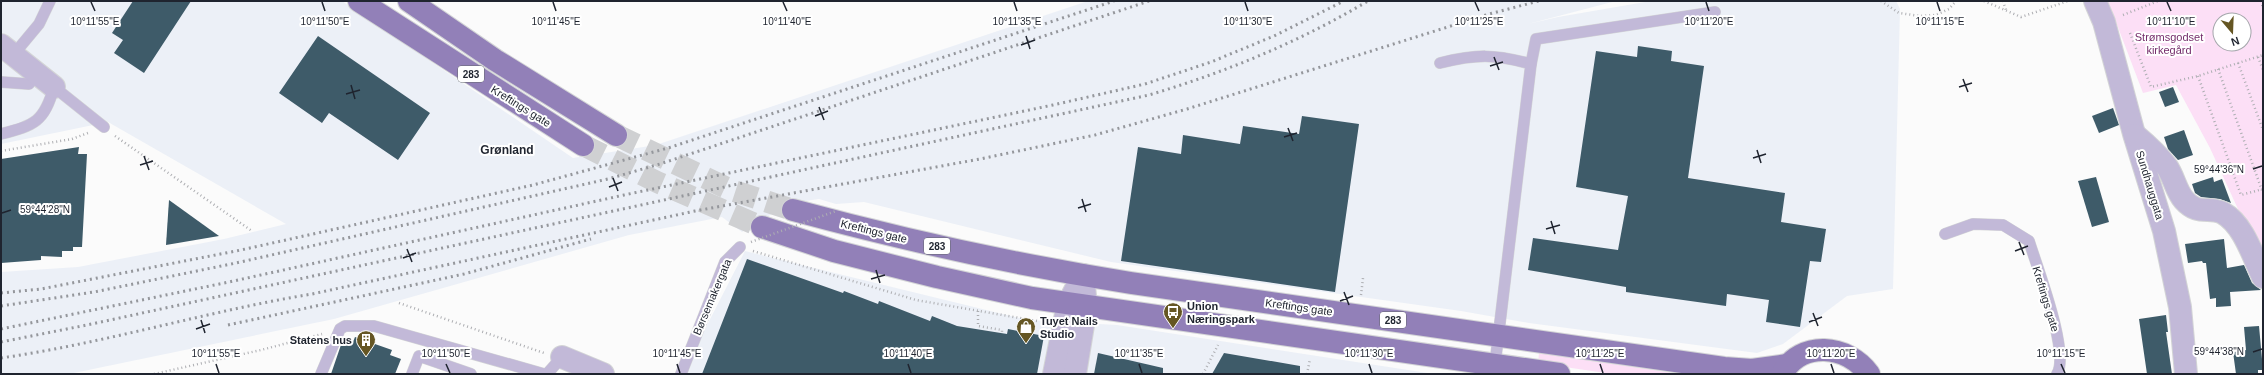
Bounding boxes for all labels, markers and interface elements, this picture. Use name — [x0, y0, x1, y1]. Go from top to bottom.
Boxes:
north arrow — [2212, 12, 2252, 52]
text: 10°11'55"E — [71, 16, 120, 27]
text: 10°11'50"E — [301, 16, 350, 27]
text: 10°11'45"E — [532, 16, 581, 27]
text: 10°11'40"E — [763, 16, 812, 27]
text: 10°11'35"E — [993, 16, 1042, 27]
text: 10°11'30"E — [1224, 16, 1273, 27]
text: 10°11'25"E — [1455, 16, 1504, 27]
text: 10°11'20"E — [1685, 16, 1734, 27]
text: 10°11'15"E — [1916, 16, 1965, 27]
text: 10°11'10"E — [2147, 16, 2196, 27]
park label: Strømsgodset kirkegård — [2135, 31, 2203, 56]
text: N — [2229, 34, 2241, 48]
road number: 283 — [458, 66, 484, 82]
street label: Kreftings gate — [489, 83, 553, 129]
district label: Grønland — [480, 143, 534, 157]
street label: Sundhauggata — [2134, 149, 2166, 222]
text: 59°44'36"N — [2194, 164, 2244, 175]
text: 59°44'28"N — [20, 204, 70, 215]
street label: Kreftings gate — [840, 217, 908, 245]
road number: 283 — [924, 238, 950, 254]
street label: Børsemakergata — [691, 256, 734, 337]
street label: Kreftings gate — [2030, 265, 2062, 333]
street label: Kreftings gate — [1265, 296, 1333, 318]
place label: Union Næringspark — [1187, 300, 1256, 325]
bus stop icon: Union Næringspark — [1162, 301, 1184, 329]
road number: 283 — [1380, 312, 1406, 328]
place label: Tuyet Nails Studio — [1040, 315, 1098, 340]
shop icon: Tuyet Nails Studio — [1015, 316, 1037, 344]
building icon: Statens hus — [355, 329, 377, 357]
place label: Statens hus — [290, 334, 352, 346]
text: 59°44'38"N — [2194, 346, 2244, 357]
text: 10°11'55"E — [192, 348, 241, 359]
text: 10°11'50"E — [422, 348, 471, 359]
text: 10°11'45"E — [653, 348, 702, 359]
text: 10°11'40"E — [884, 348, 933, 359]
text: 10°11'35"E — [1115, 348, 1164, 359]
text: 10°11'30"E — [1345, 348, 1394, 359]
text: 10°11'25"E — [1576, 348, 1625, 359]
text: 10°11'20"E — [1807, 348, 1856, 359]
text: 10°11'15"E — [2037, 348, 2086, 359]

